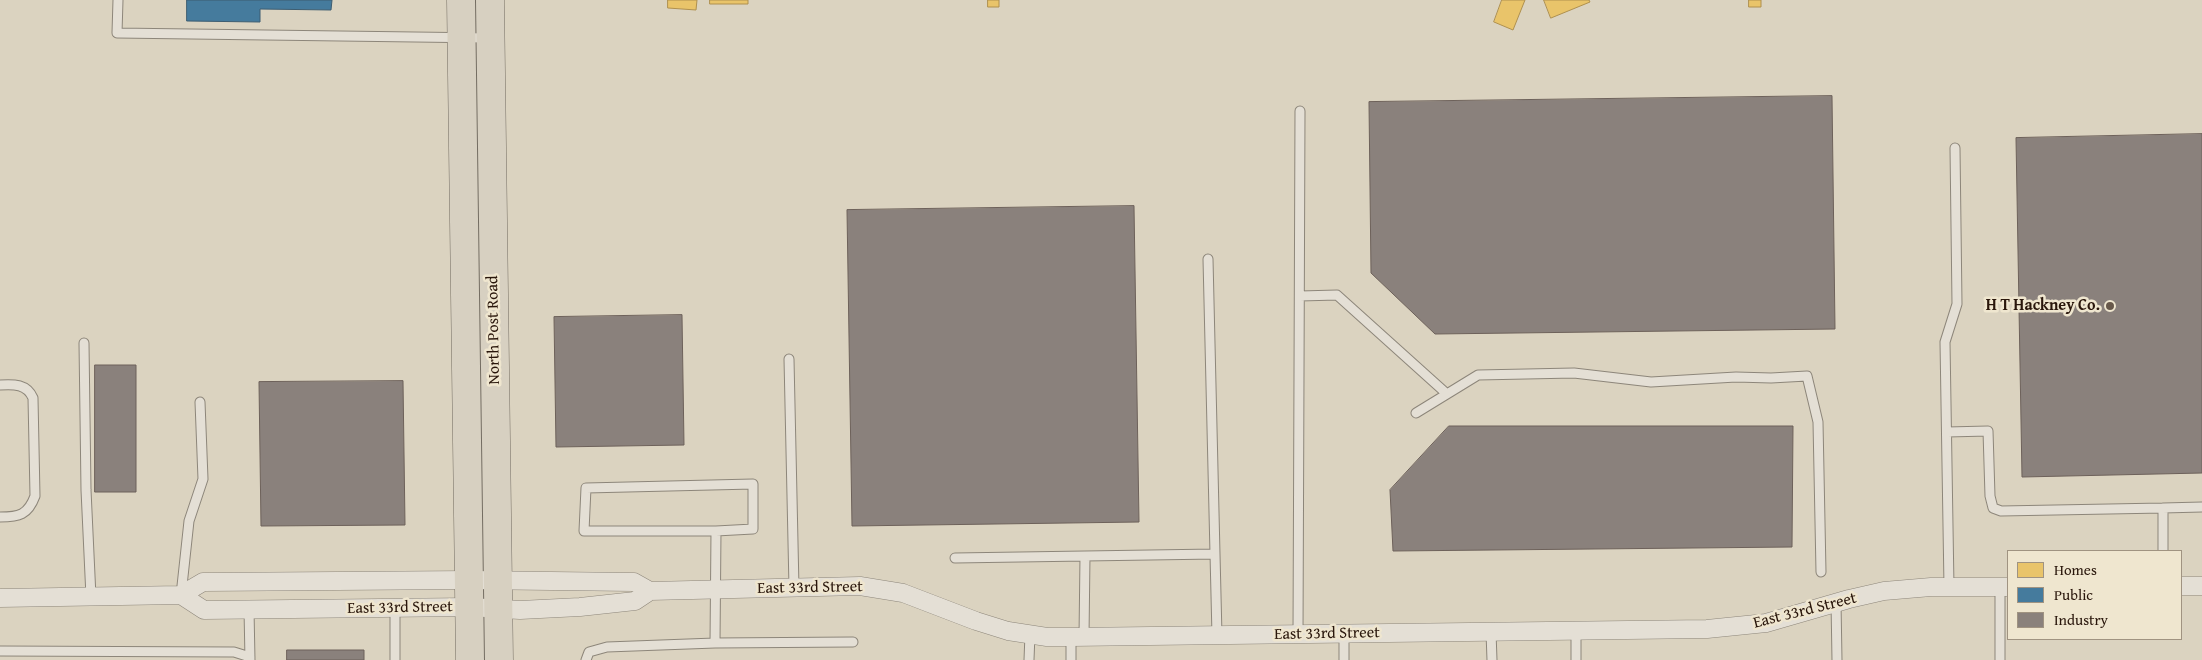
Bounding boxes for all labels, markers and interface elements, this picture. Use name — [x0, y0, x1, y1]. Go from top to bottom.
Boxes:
street label: North Post Road — [483, 275, 505, 385]
place label: H T Hackney Co. — [1986, 296, 2100, 316]
marker: H T Hackney Co. — [2104, 300, 2116, 312]
legend — [2007, 550, 2182, 640]
text: Homes — [2054, 559, 2097, 580]
street label: East 33rd Street — [757, 577, 863, 599]
text: Public — [2054, 584, 2093, 605]
street label: East 33rd Street — [1751, 589, 1859, 633]
street label: East 33rd Street — [347, 597, 453, 619]
text: Industry — [2054, 609, 2108, 630]
street label: East 33rd Street — [1274, 623, 1380, 645]

